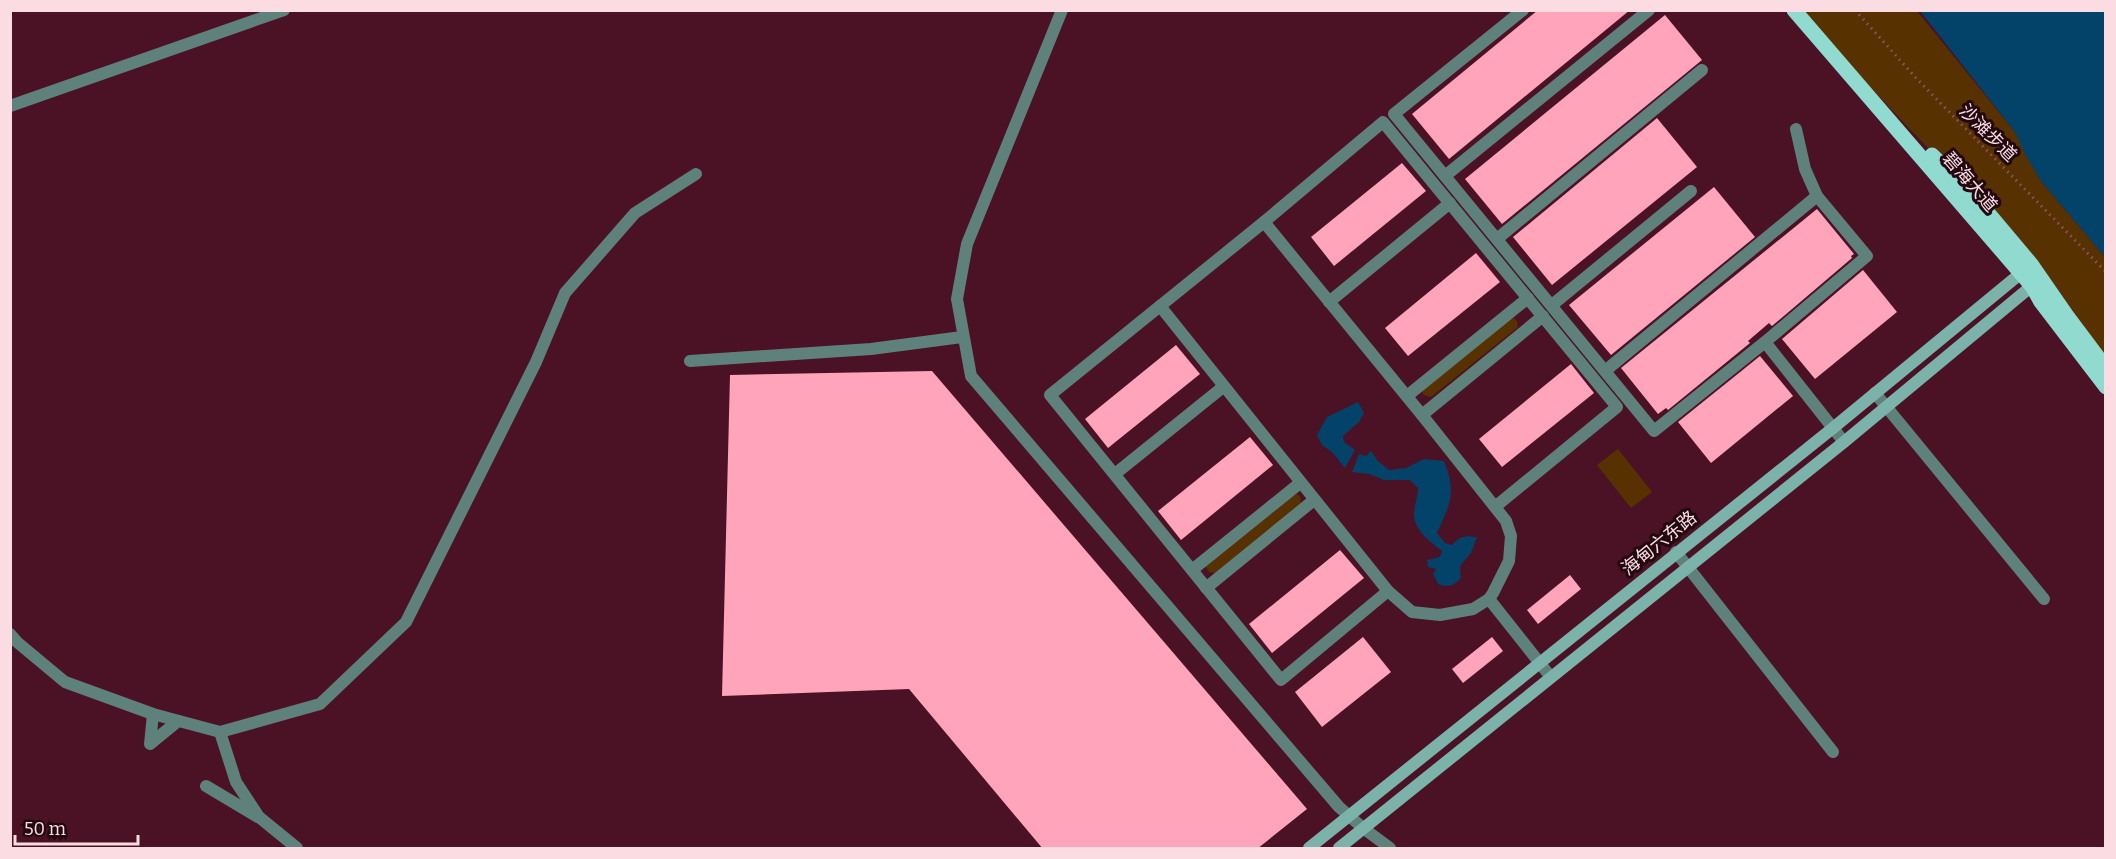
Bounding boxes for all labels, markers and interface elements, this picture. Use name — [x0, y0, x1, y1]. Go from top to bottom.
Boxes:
street label: 沙滩步道 — [1955, 100, 2021, 166]
street label: 碧海大道 — [1938, 148, 2002, 216]
street label: 海甸六东路 — [1617, 506, 1701, 580]
scale bar — [15, 808, 138, 846]
text: 50 m — [24, 818, 66, 840]

